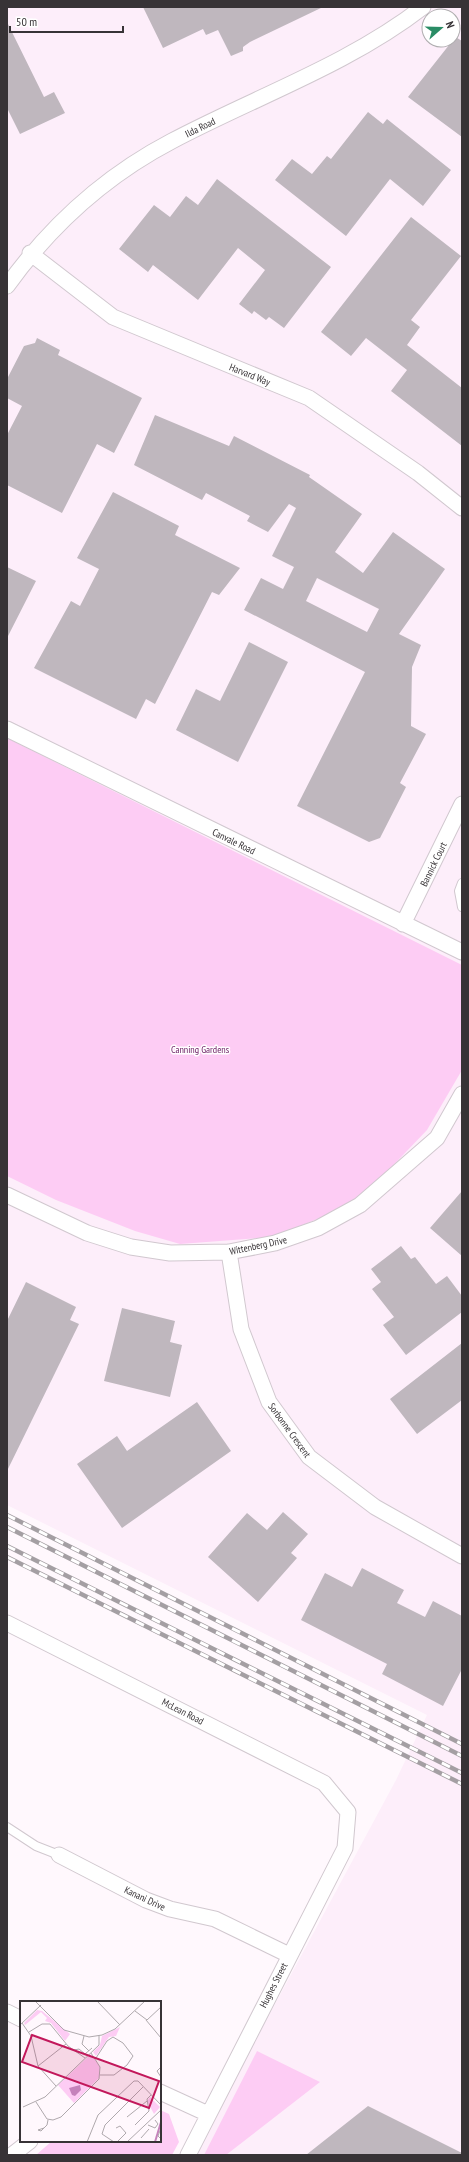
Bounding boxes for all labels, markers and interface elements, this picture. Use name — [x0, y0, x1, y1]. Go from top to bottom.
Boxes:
scale bar — [10, 8, 123, 34]
north arrow — [421, 8, 461, 48]
text: 50 m — [16, 14, 37, 29]
text: N — [443, 19, 458, 30]
street label: Ilda Road — [183, 115, 218, 140]
street label: Harvard Way — [227, 360, 272, 389]
street label: Canvale Road — [210, 825, 257, 857]
street label: Bannick Court — [417, 840, 450, 888]
park label: Canning Gardens — [171, 1043, 230, 1056]
street label: Wittenberg Drive — [228, 1233, 288, 1258]
street label: Sorbonne Crescent — [265, 1400, 314, 1460]
street label: McLean Road — [160, 1695, 206, 1728]
street label: Kanani Drive — [122, 1883, 167, 1914]
street label: Hughes Street — [257, 1960, 290, 2010]
inset map — [20, 2001, 161, 2142]

